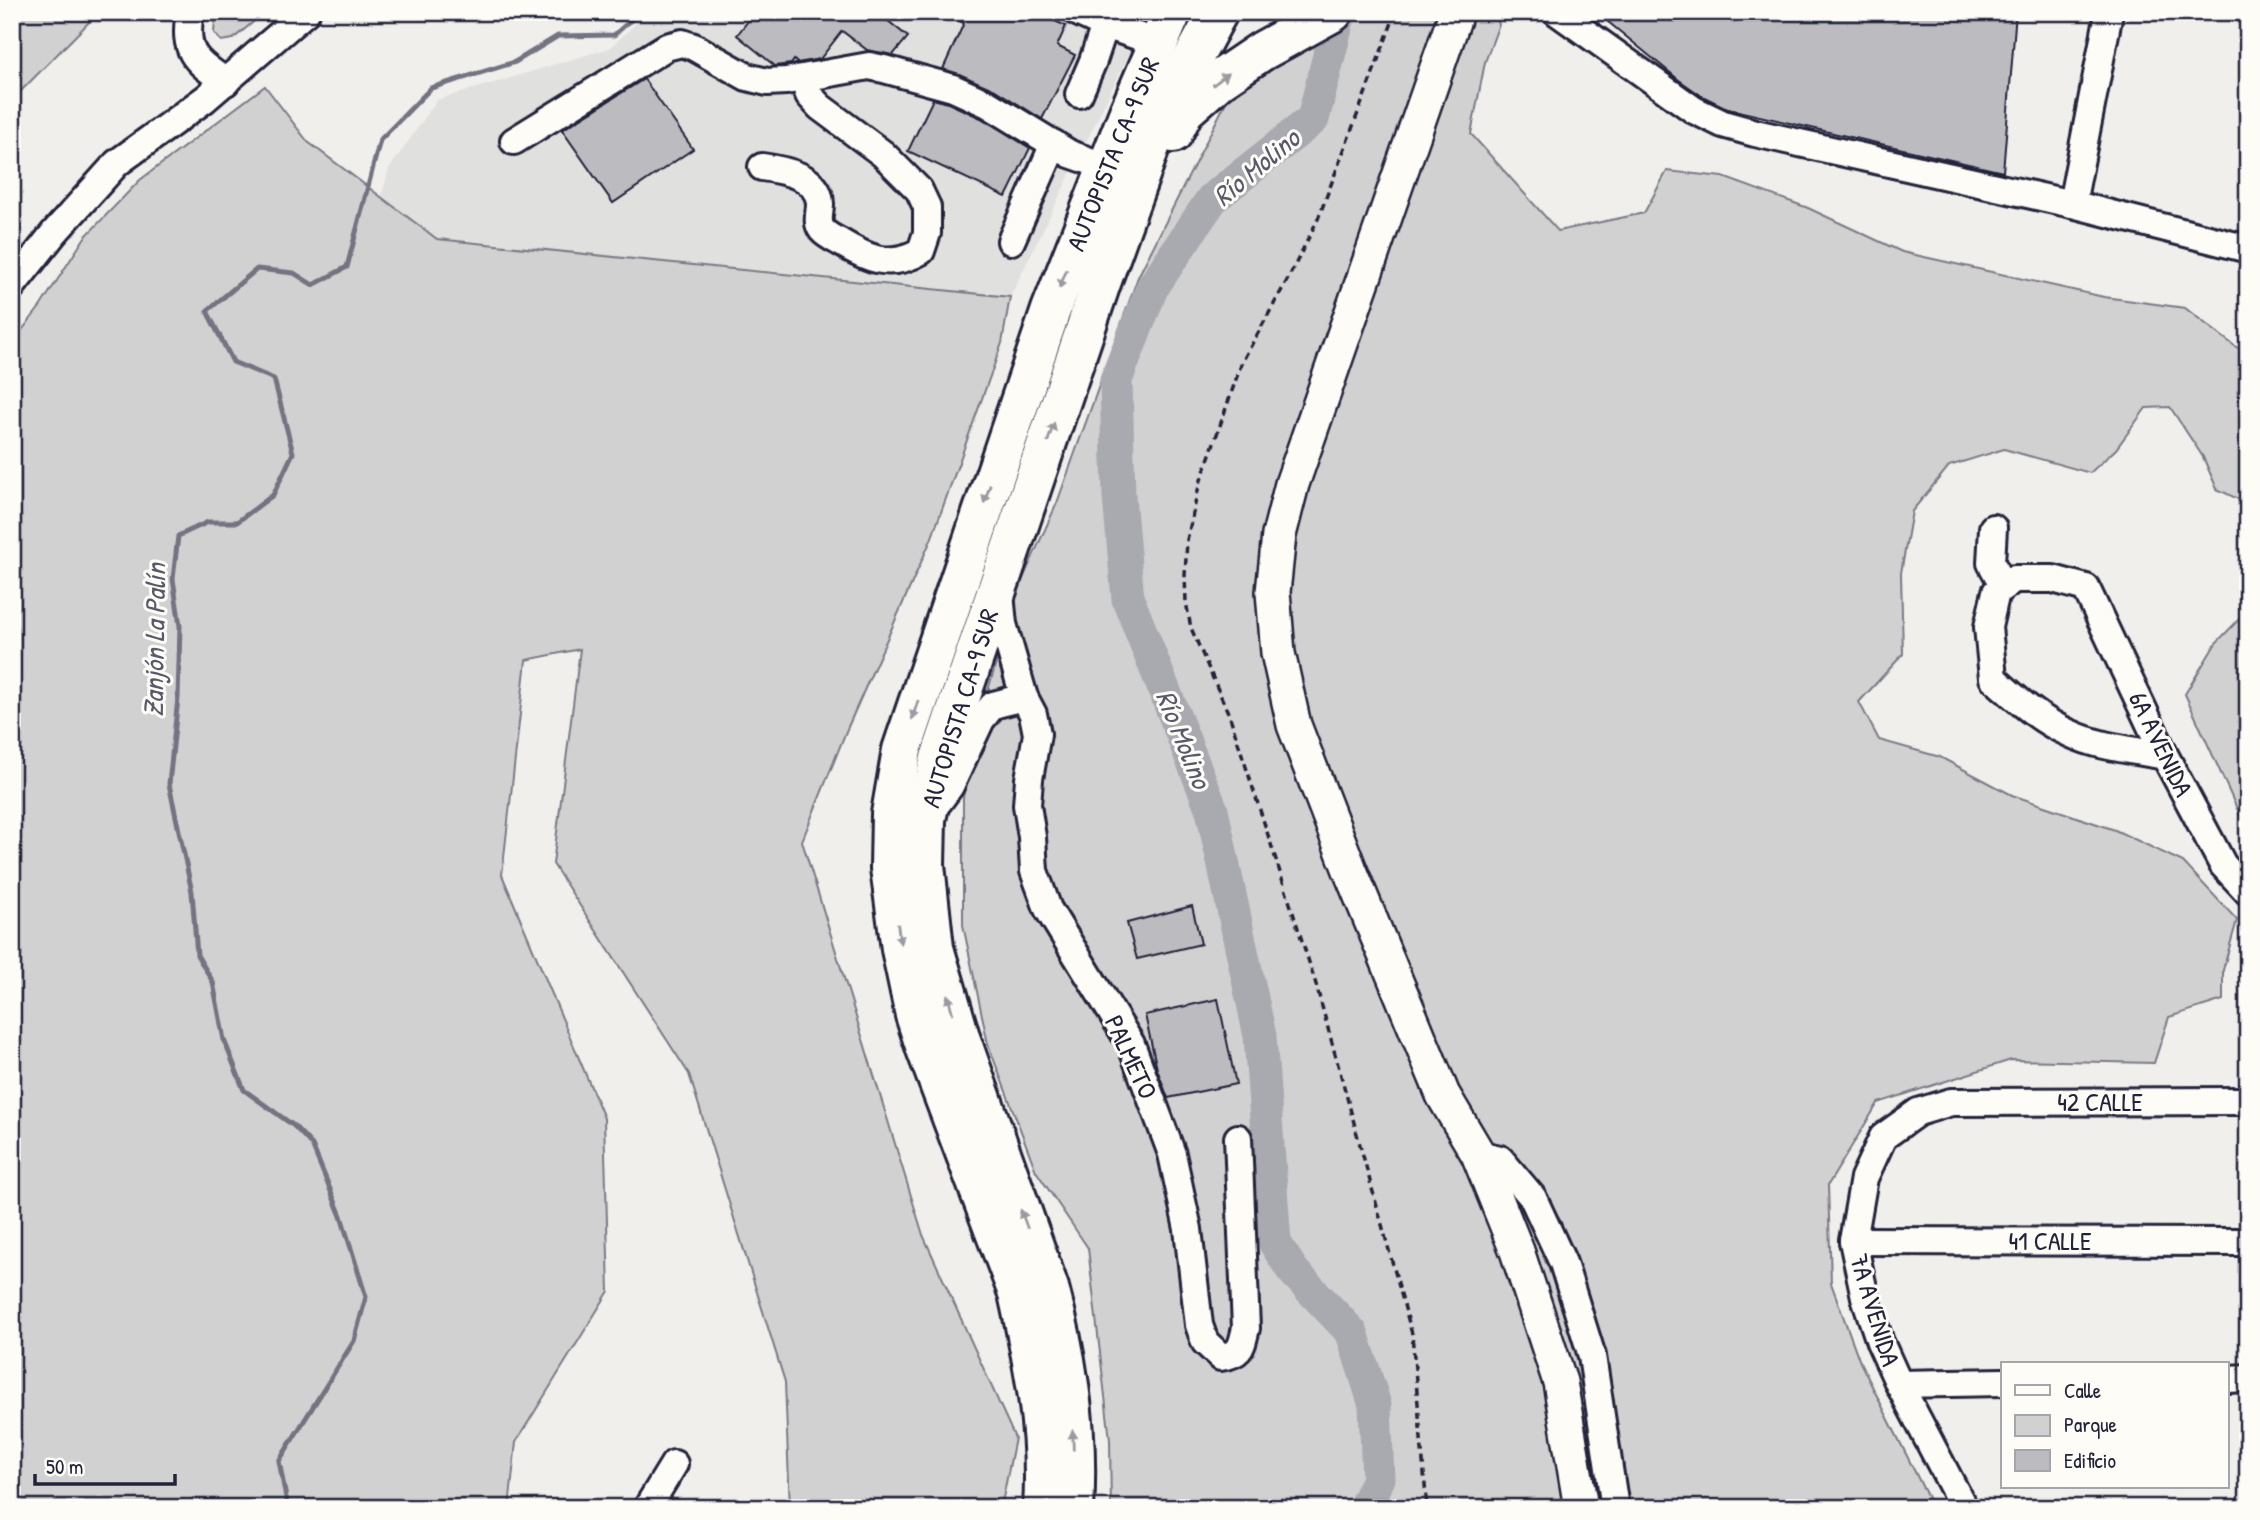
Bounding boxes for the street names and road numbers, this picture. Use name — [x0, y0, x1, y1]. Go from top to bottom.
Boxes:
street label: AUTOPISTA CA-9 SUR — [1058, 52, 1167, 256]
street label: AUTOPISTA CA-9 SUR — [913, 604, 1006, 811]
street label: 6A AVENIDA — [2121, 685, 2202, 802]
street label: PALMETO — [1097, 1009, 1166, 1104]
street label: 42 CALLE — [2057, 1084, 2143, 1119]
street label: 41 CALLE — [2009, 1223, 2092, 1258]
street label: 7A AVENIDA — [1842, 1250, 1909, 1370]

